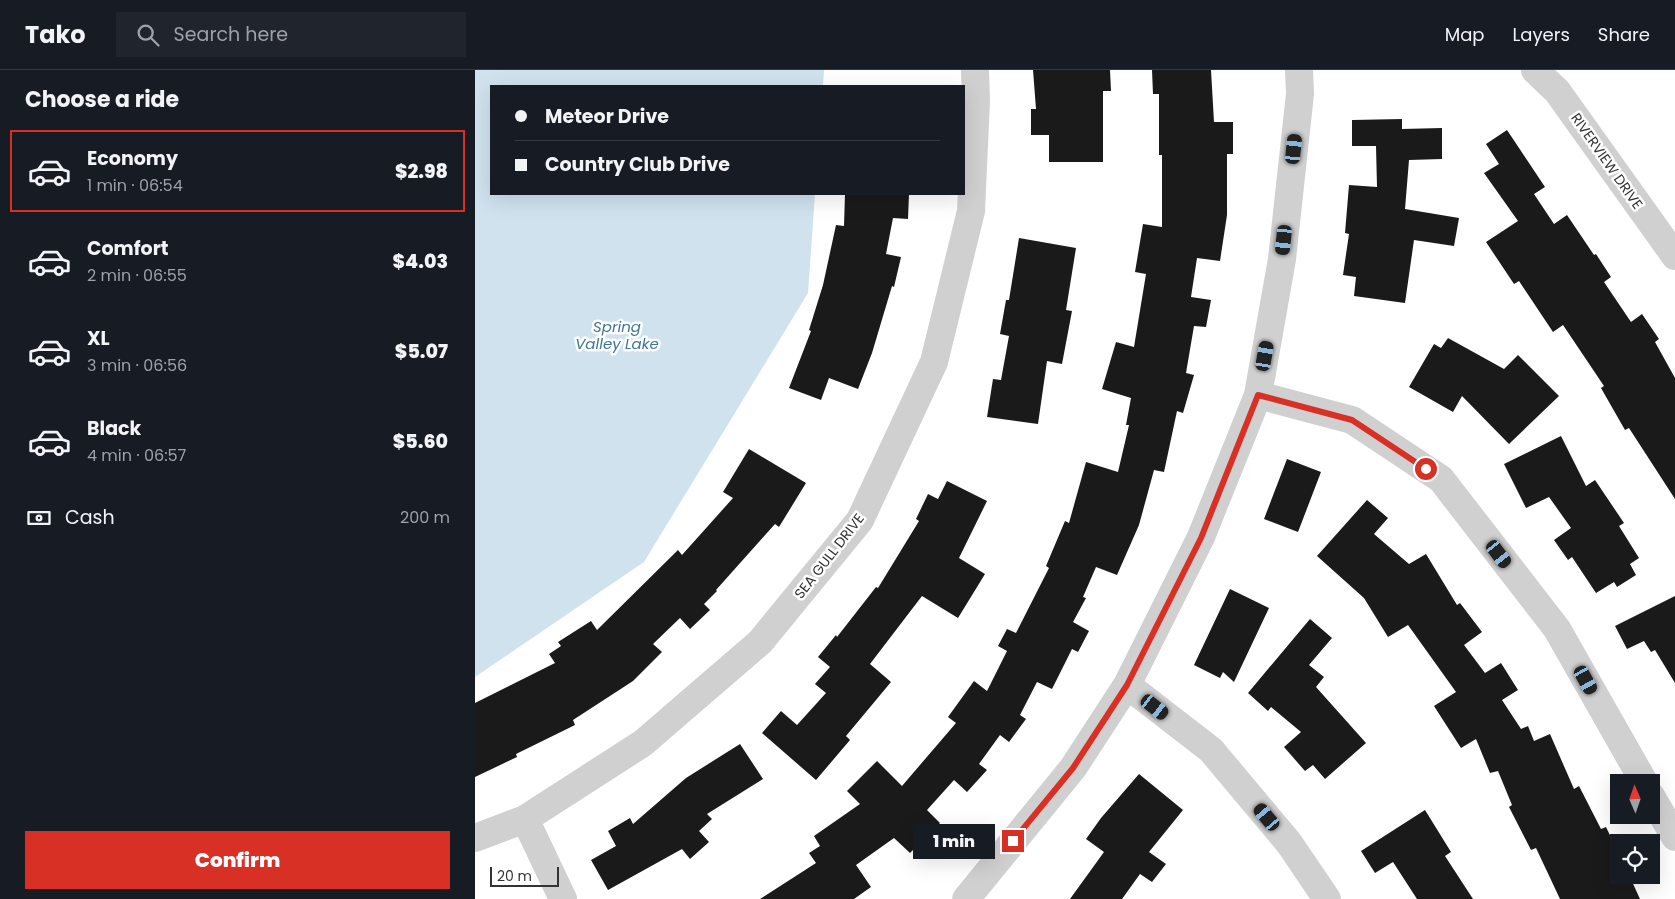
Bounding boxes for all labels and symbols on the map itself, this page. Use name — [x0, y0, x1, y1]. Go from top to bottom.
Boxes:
street label: RIVERVIEW DRIVE — [1566, 109, 1648, 213]
car — [1284, 133, 1303, 165]
car — [1274, 224, 1293, 256]
water label: Spring Valley Lake — [575, 316, 659, 354]
car — [1255, 340, 1274, 372]
route start — [1415, 458, 1437, 480]
street label: SEA GULL DRIVE — [789, 509, 869, 603]
car — [1483, 538, 1514, 570]
car — [1572, 663, 1599, 697]
car — [1138, 692, 1171, 722]
north arrow — [1610, 774, 1660, 824]
car — [1251, 801, 1282, 833]
callout: 1 min — [913, 824, 995, 858]
route end — [1002, 830, 1024, 852]
scale bar — [490, 864, 559, 887]

